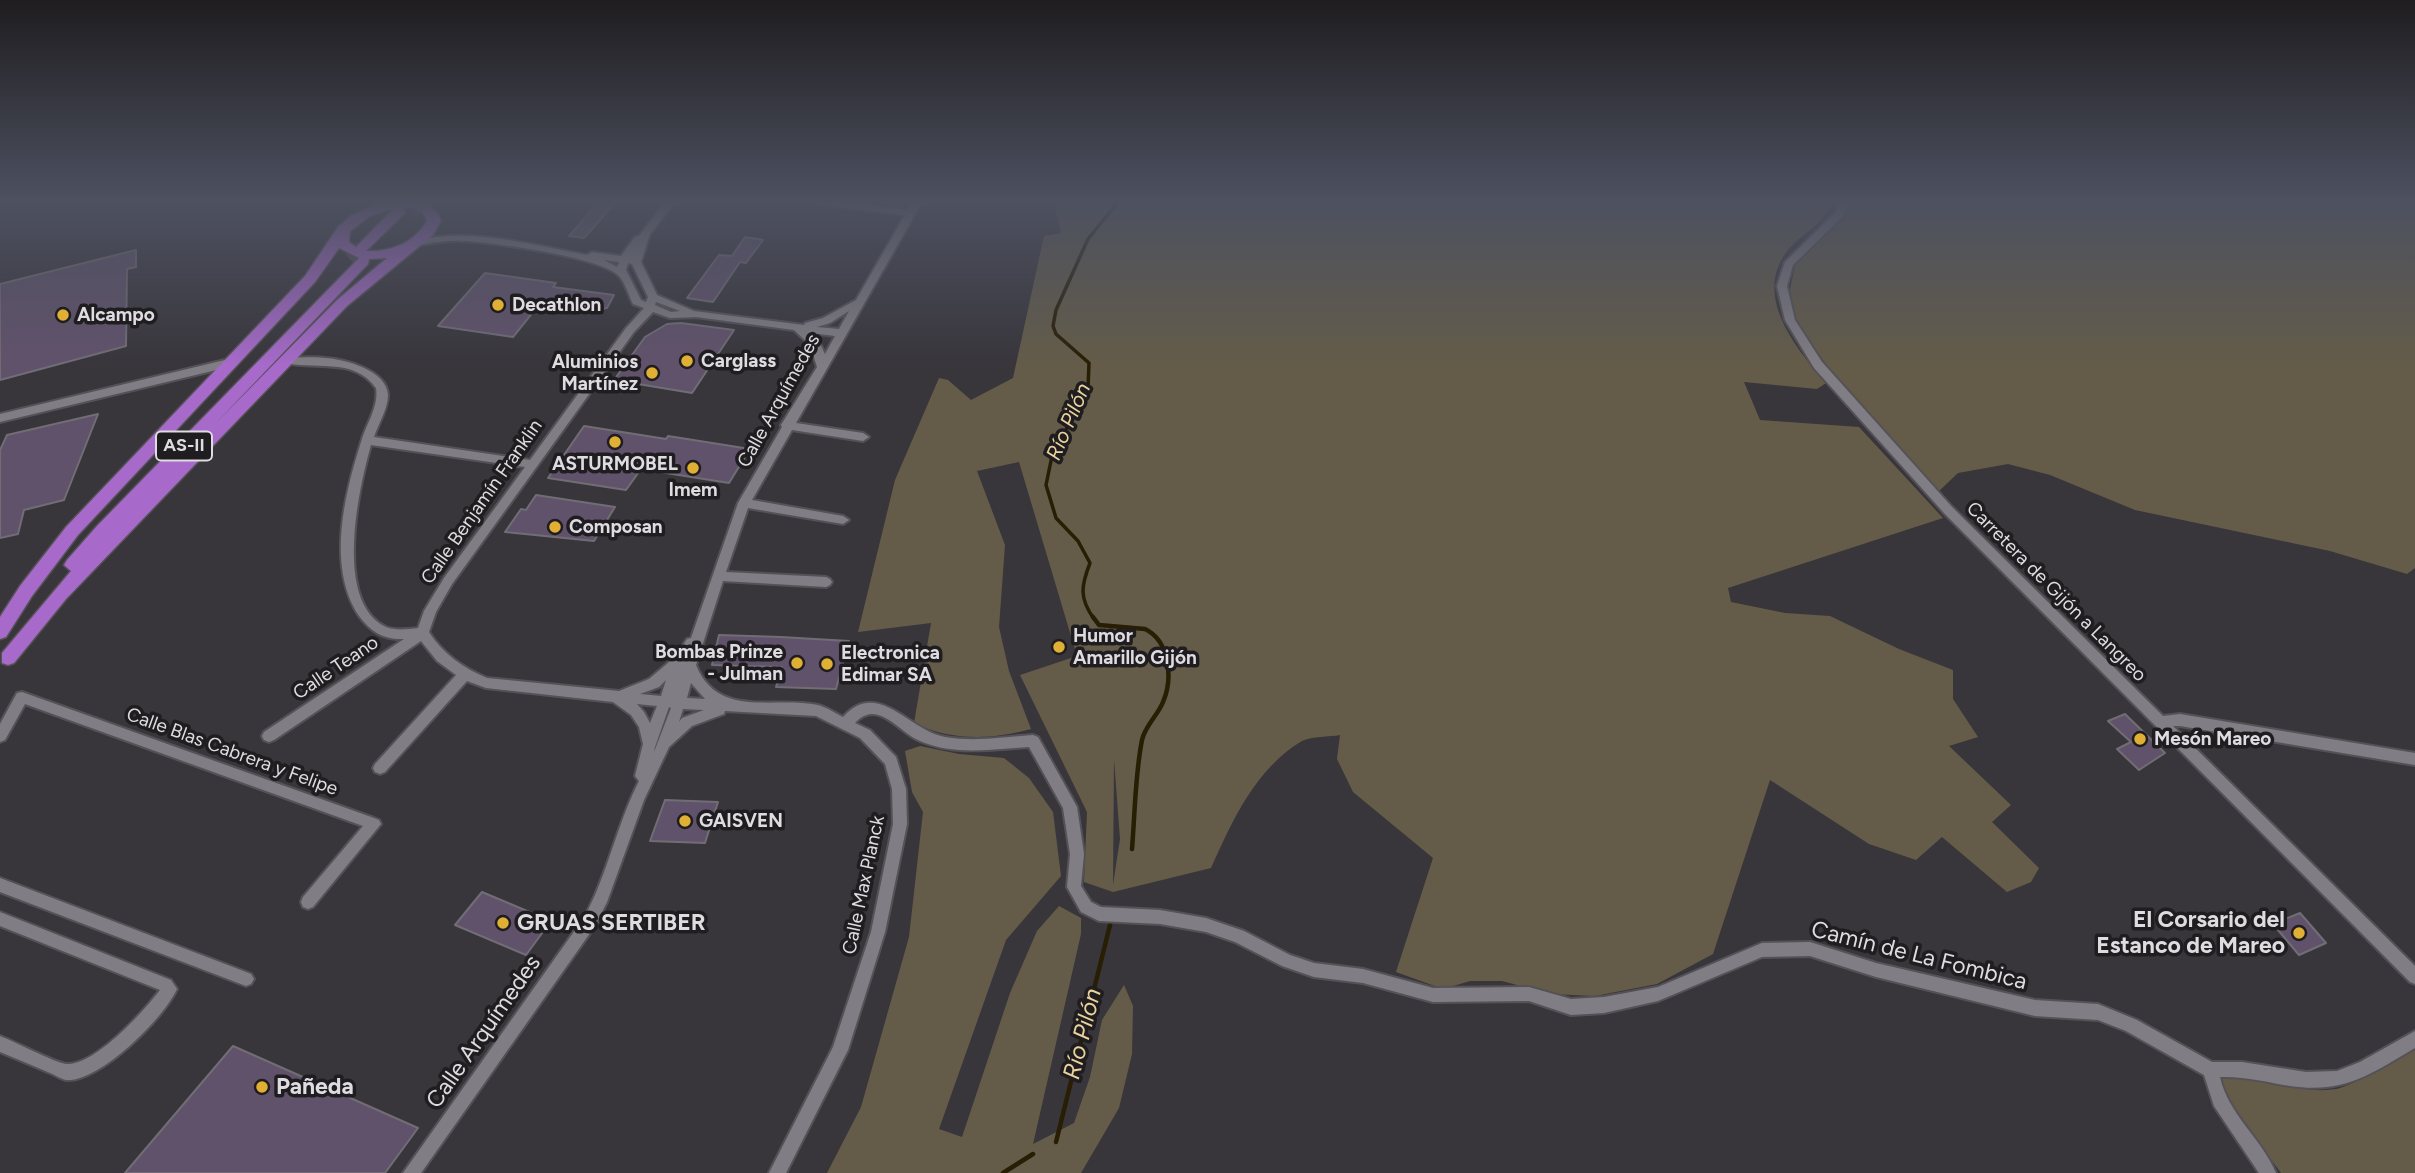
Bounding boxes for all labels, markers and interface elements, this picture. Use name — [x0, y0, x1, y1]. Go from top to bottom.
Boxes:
place label: Decathlon — [512, 294, 601, 316]
marker: Decathlon — [490, 297, 506, 313]
place label: Alcampo — [77, 304, 155, 326]
marker: Alcampo — [55, 307, 71, 323]
street label: Calle Arquímedes — [733, 330, 825, 472]
place label: Carglass — [701, 350, 776, 372]
place label: Aluminios Martínez — [552, 351, 638, 395]
marker: Carglass — [679, 353, 695, 369]
marker: Aluminios Martínez — [644, 365, 660, 381]
water label: Río Pilón — [1042, 380, 1096, 464]
street label: Calle Benjamín Franklin — [417, 415, 547, 589]
road number: AS-II — [156, 432, 212, 461]
marker: ASTURMOBEL — [607, 434, 623, 450]
place label: ASTURMOBEL — [552, 453, 678, 475]
marker: Imem — [685, 460, 701, 476]
place label: Imem — [668, 479, 718, 501]
street label: Carretera de Gijón a Langreo — [1961, 497, 2151, 687]
place label: Composan — [569, 516, 663, 538]
marker: Composan — [547, 519, 563, 535]
place label: Humor Amarillo Gijón — [1073, 625, 1197, 669]
street label: Calle Teano — [289, 631, 383, 705]
marker: Humor Amarillo Gijón — [1051, 639, 1067, 655]
place label: Bombas Prinze - Julman — [655, 641, 783, 685]
place label: Electronica Edimar SA — [841, 642, 940, 686]
marker: Bombas Prinze - Julman — [789, 655, 805, 671]
marker: Electronica Edimar SA — [819, 656, 835, 672]
street label: Calle Blas Cabrera y Felipe — [123, 703, 341, 801]
place label: Mesón Mareo — [2154, 728, 2271, 750]
marker: Mesón Mareo — [2132, 731, 2148, 747]
place label: GAISVEN — [699, 810, 783, 832]
marker: GAISVEN — [677, 813, 693, 829]
street label: Calle Max Planck — [838, 814, 890, 956]
place label: El Corsario del Estanco de Mareo — [2096, 906, 2285, 960]
place label: GRUAS SERTIBER — [517, 909, 706, 937]
marker: GRUAS SERTIBER — [495, 915, 511, 931]
street label: Camín de La Fombica — [1808, 916, 2030, 996]
marker: El Corsario del Estanco de Mareo — [2291, 925, 2307, 941]
street label: Calle Arquímedes — [421, 950, 547, 1114]
water label: Río Pilón — [1058, 986, 1108, 1082]
place label: Pañeda — [276, 1073, 354, 1101]
marker: Pañeda — [254, 1079, 270, 1095]

